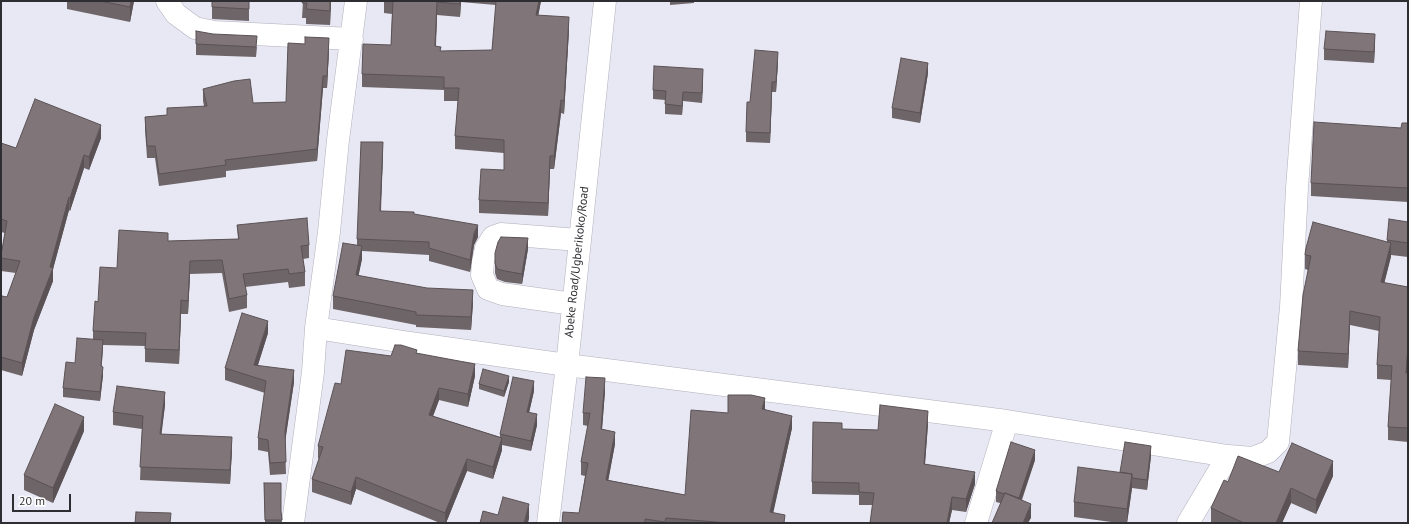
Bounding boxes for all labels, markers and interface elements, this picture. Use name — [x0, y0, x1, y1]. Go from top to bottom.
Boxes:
street label: Abeke Road/Ugberikoko/Road — [562, 186, 592, 338]
scale bar — [14, 486, 73, 512]
text: 20 m — [19, 493, 45, 508]

